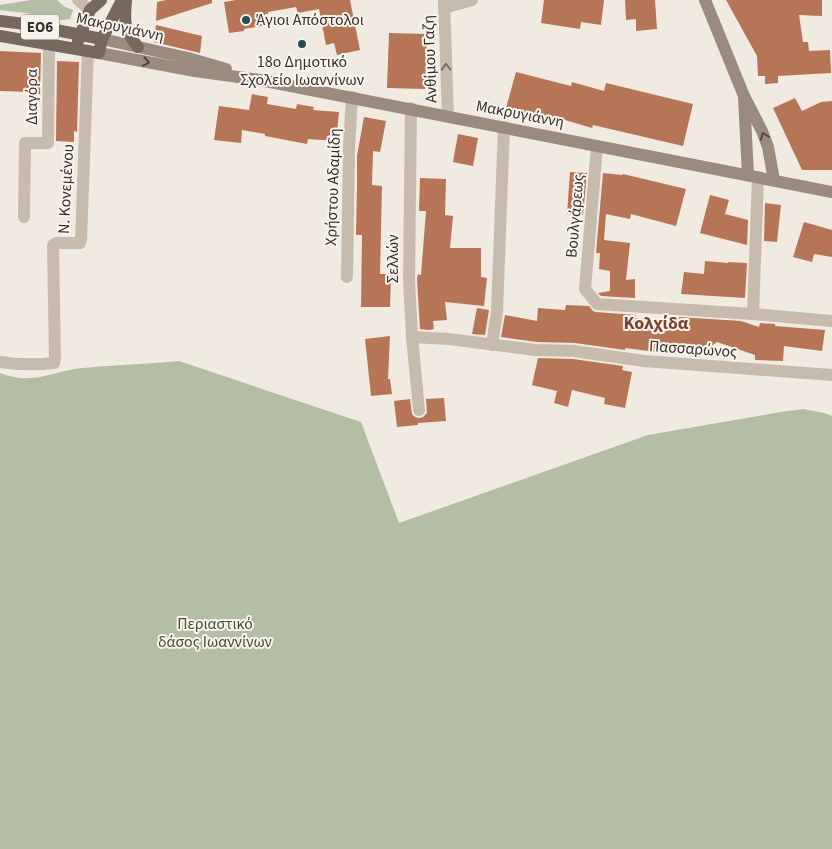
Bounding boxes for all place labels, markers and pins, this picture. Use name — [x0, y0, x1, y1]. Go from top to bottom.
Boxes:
place label: Άγιοι Απόστολοι — [256, 9, 364, 31]
marker: Άγιοι Απόστολοι — [240, 14, 252, 26]
marker: 18ο Δημοτικό Σχολείο Ιωαννίνων — [296, 38, 308, 50]
place label: 18ο Δημοτικό Σχολείο Ιωαννίνων — [240, 51, 364, 91]

